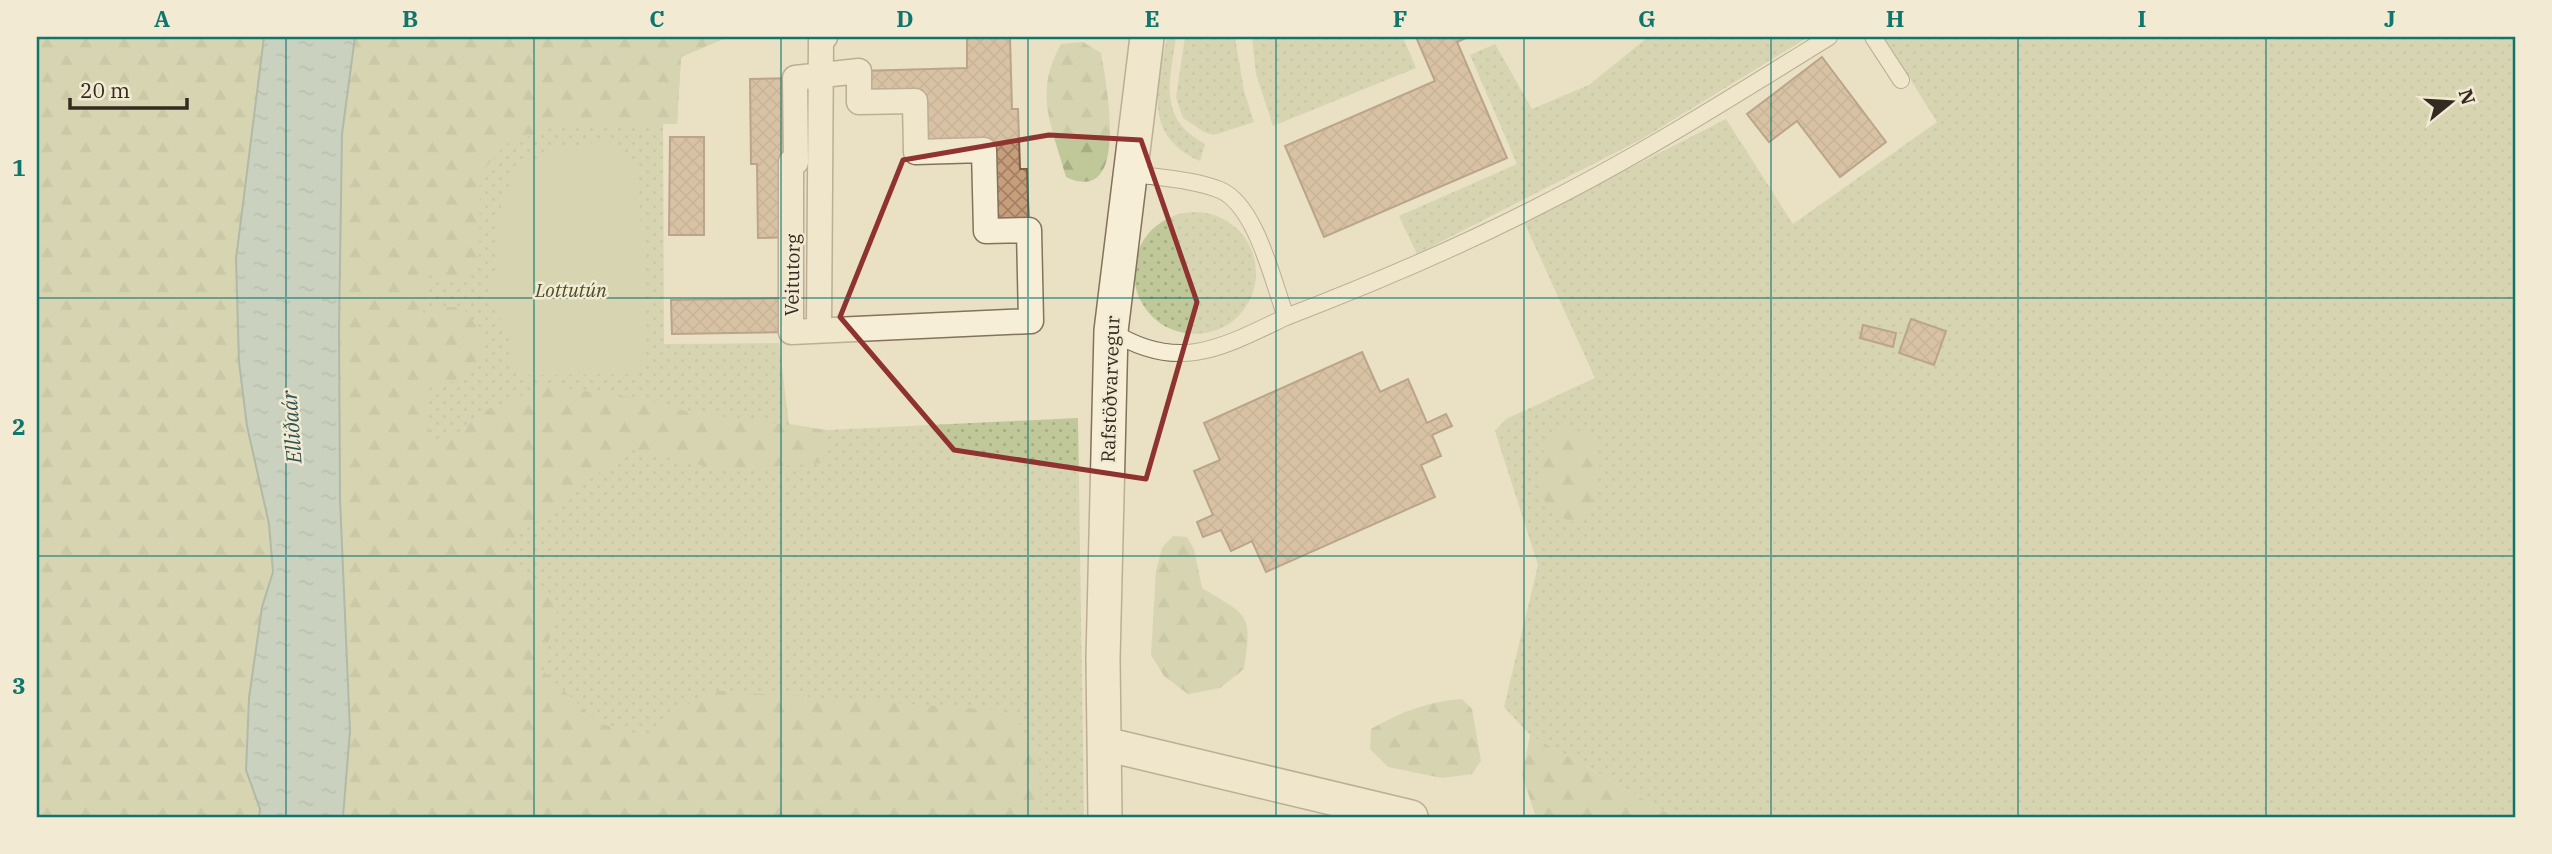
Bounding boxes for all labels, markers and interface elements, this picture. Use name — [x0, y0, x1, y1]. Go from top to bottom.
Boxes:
text: A — [154, 3, 170, 33]
text: B — [402, 3, 418, 33]
text: C — [649, 3, 665, 33]
text: D — [896, 3, 914, 33]
text: E — [1144, 3, 1160, 33]
text: F — [1393, 3, 1407, 33]
text: G — [1638, 3, 1656, 33]
text: H — [1886, 3, 1904, 33]
text: I — [2138, 3, 2146, 33]
text: J — [2384, 3, 2396, 33]
scale bar — [70, 66, 187, 110]
north arrow — [2416, 66, 2486, 136]
text: 20 m — [80, 76, 130, 104]
text: N — [2453, 86, 2481, 108]
text: 1 — [12, 152, 26, 182]
street label: Veitutorg — [779, 233, 805, 316]
park label: Lottutún — [534, 278, 607, 302]
street label: Rafstöðvarvegur — [1095, 315, 1125, 463]
water label: Elliðaár — [274, 389, 308, 466]
text: 2 — [12, 411, 26, 441]
text: 3 — [12, 670, 26, 700]

